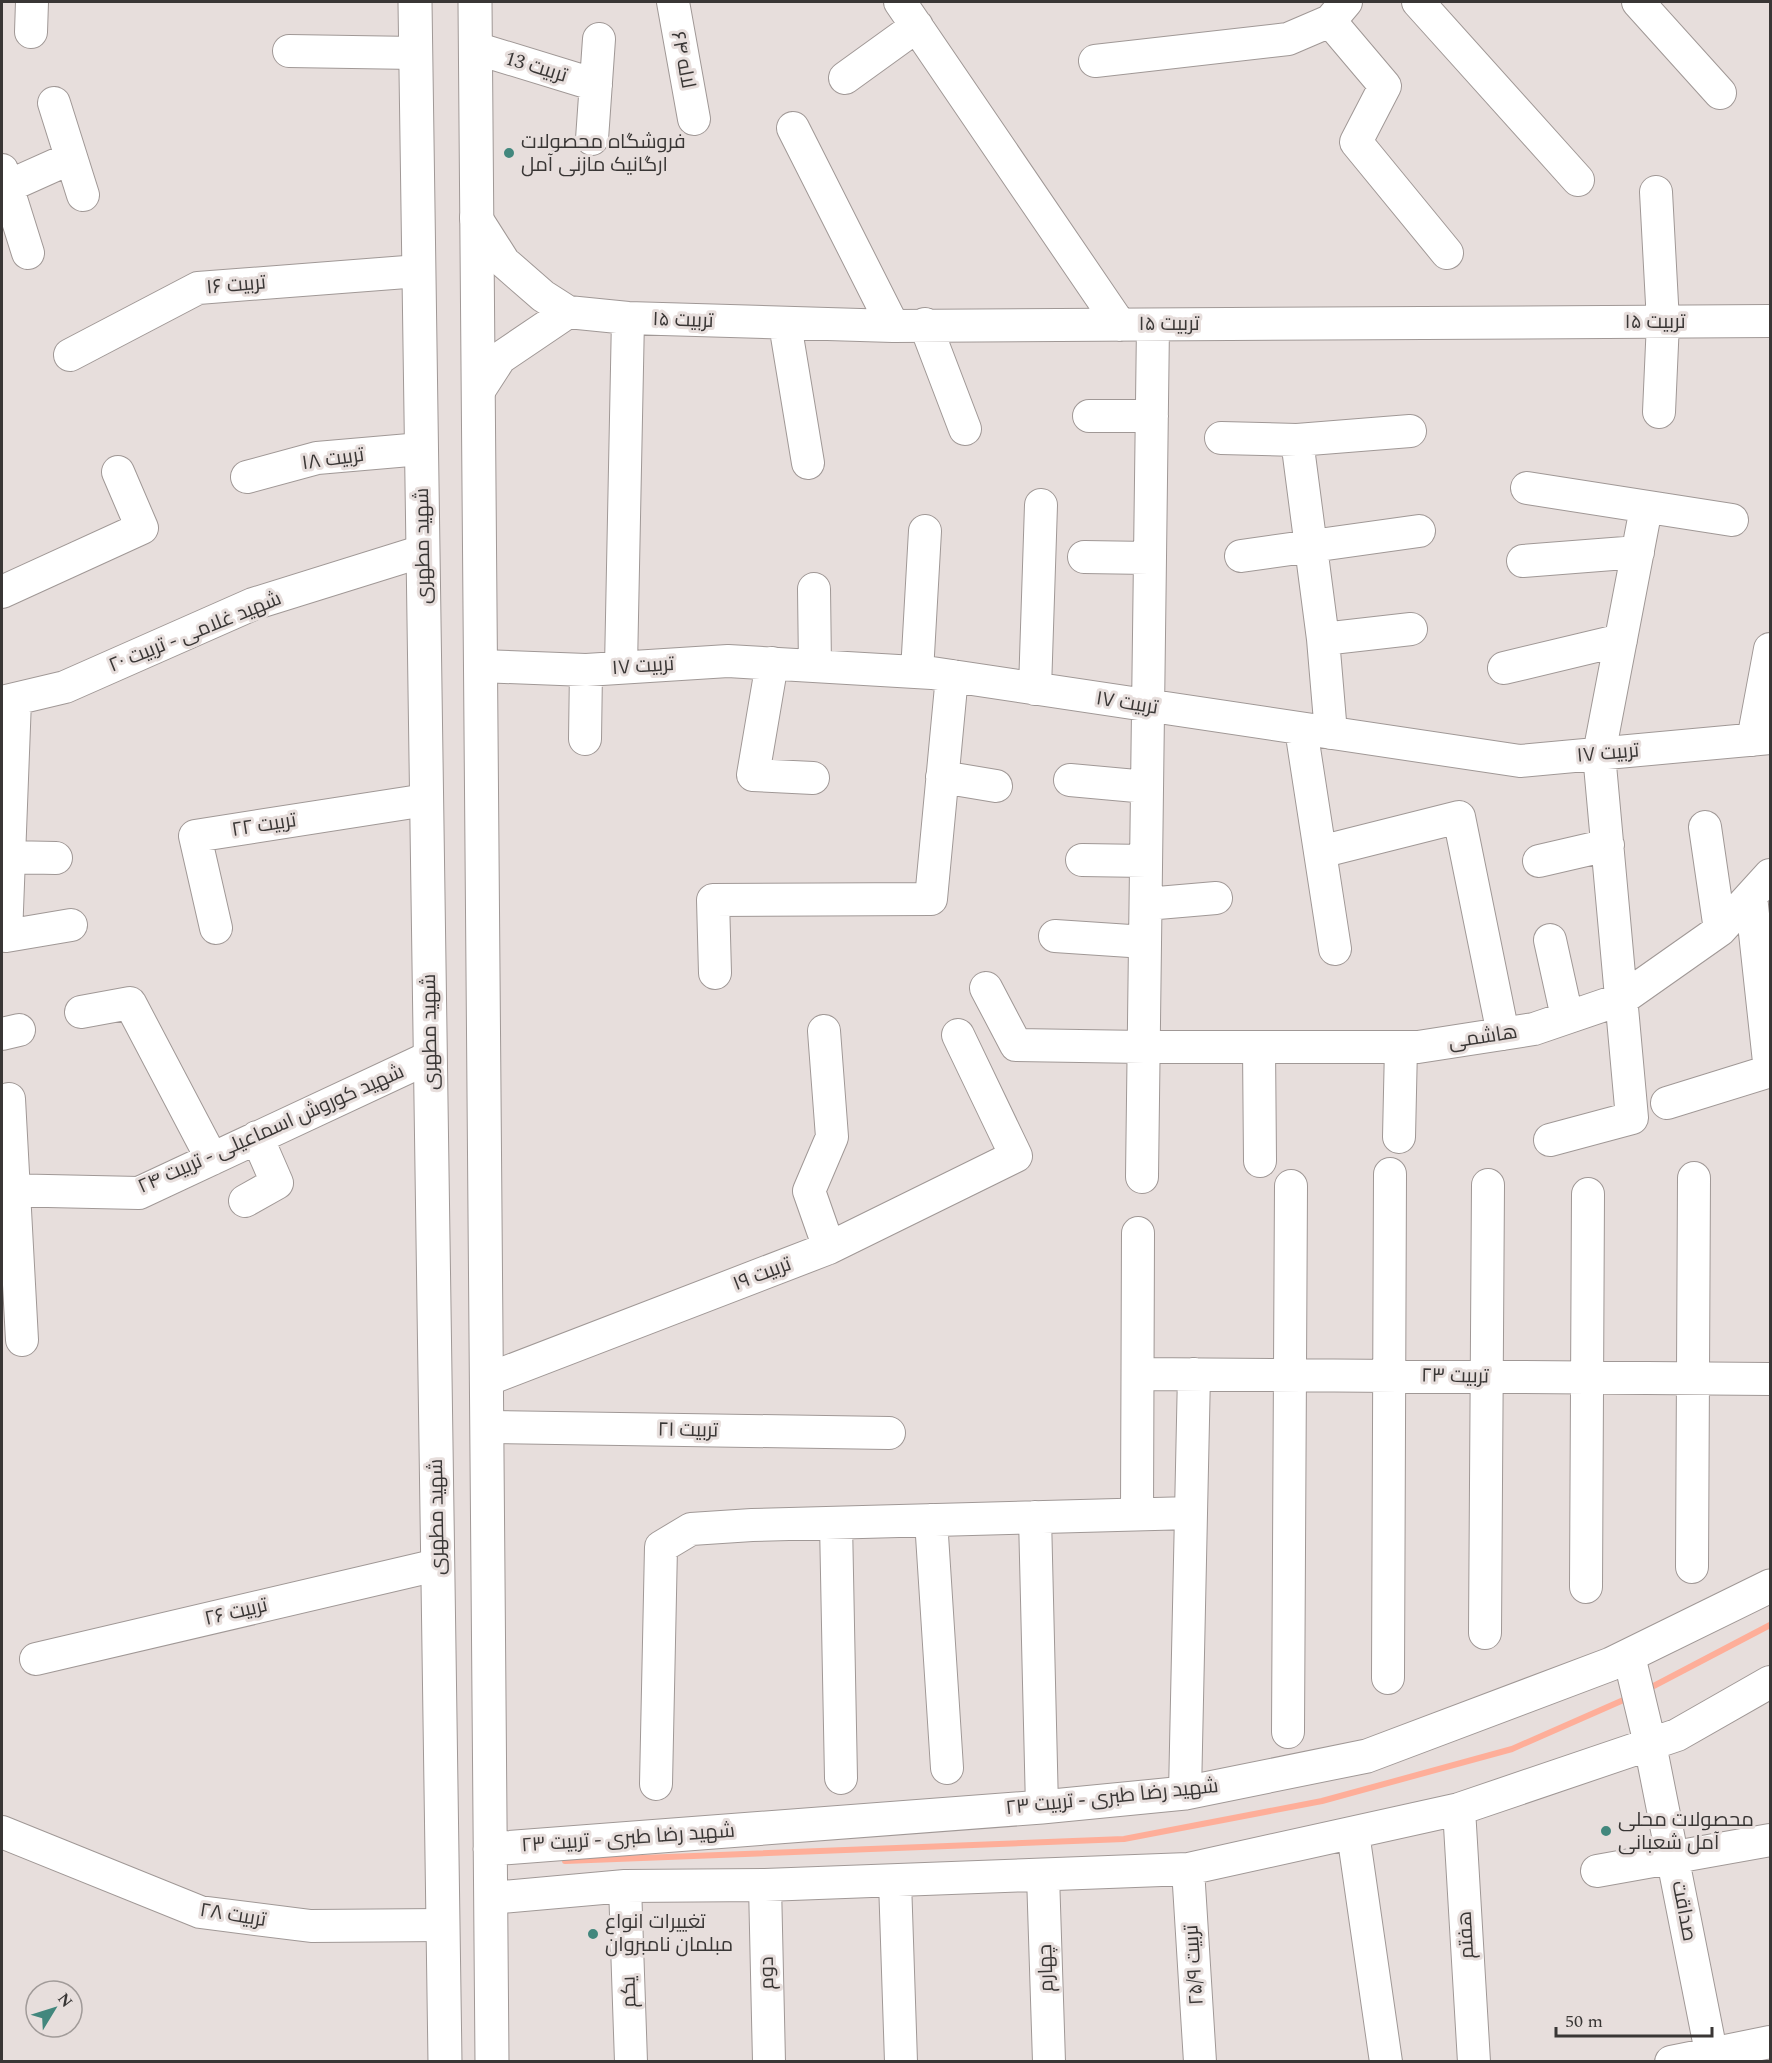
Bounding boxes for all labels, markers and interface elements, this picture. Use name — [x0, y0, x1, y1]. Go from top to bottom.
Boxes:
street label: لاله ۶۴ — [663, 29, 703, 91]
street label: تربیت 13 — [501, 43, 572, 91]
place label: فروشگاه محصولات ارگانیک مازنی آمل — [521, 127, 686, 180]
marker: فروشگاه محصولات ارگانیک مازنی آمل — [502, 146, 516, 160]
street label: تربیت ۱۶ — [205, 267, 268, 303]
street label: تربیت ۱۵ — [652, 304, 715, 336]
street label: تربیت ۱۵ — [1624, 307, 1686, 337]
street label: تربیت ۱۵ — [1138, 309, 1200, 339]
street label: تربیت ۱۸ — [300, 440, 367, 478]
street label: شهید مطهری — [407, 488, 439, 604]
street label: شهید غلامی - تربیت ۲۰ — [104, 584, 286, 680]
street label: تربیت ۱۷ — [611, 649, 676, 683]
street label: تربیت ۱۷ — [1094, 683, 1161, 723]
street label: تربیت ۱۷ — [1576, 735, 1641, 771]
street label: تربیت ۲۲ — [230, 805, 299, 845]
street label: شهید مطهری — [414, 974, 446, 1090]
street label: هاشمی — [1446, 1017, 1520, 1057]
street label: شهید کوروش اسماعیلی - تربیت ۲۴ — [133, 1057, 409, 1201]
street label: تربیت ۱۹ — [728, 1249, 796, 1299]
street label: تربیت ۲۳ — [1421, 1360, 1490, 1392]
street label: تربیت ۲۱ — [657, 1414, 719, 1446]
street label: شهید مطهری — [421, 1459, 453, 1575]
street label: تربیت ۲۶ — [201, 1590, 271, 1634]
street label: شهید رضا طبری - تربیت ۲۳ — [1004, 1771, 1220, 1823]
place label: محصولات محلی آمل شعبانی — [1618, 1805, 1754, 1858]
street label: شهید رضا طبری - تربیت ۲۳ — [520, 1816, 736, 1860]
marker: محصولات محلی آمل شعبانی — [1599, 1824, 1613, 1838]
street label: صداقت — [1663, 1878, 1705, 1944]
street label: تربیت ۲۸ — [198, 1895, 269, 1935]
place label: تغییرات انواع مبلمان نامبروان — [605, 1907, 733, 1960]
street label: هفتم — [1450, 1910, 1482, 1960]
street label: تربیت ۲۵/۹ — [1176, 1923, 1212, 2006]
marker: تغییرات انواع مبلمان نامبروان — [586, 1927, 600, 1941]
street label: چهارم — [1030, 1943, 1062, 1993]
street label: دوم — [752, 1956, 782, 1990]
street label: یکم — [613, 1975, 645, 2008]
north arrow — [24, 1979, 84, 2039]
text: N — [52, 1988, 79, 2013]
scale bar — [1556, 2000, 1712, 2038]
text: 50 m — [1565, 2008, 1603, 2035]

